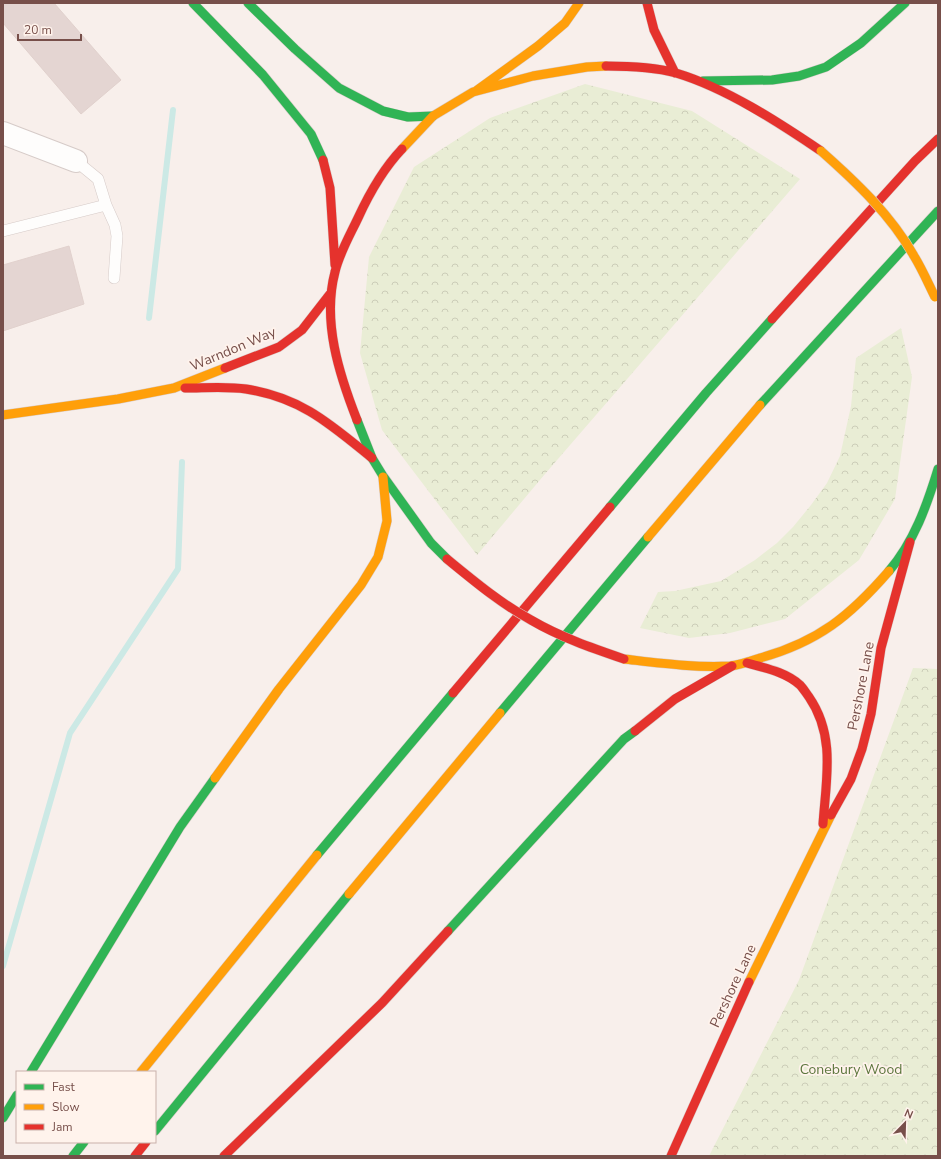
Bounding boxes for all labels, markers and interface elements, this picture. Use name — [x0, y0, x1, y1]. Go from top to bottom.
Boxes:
scale bar — [18, 16, 81, 42]
text: 20 m — [24, 22, 52, 38]
street label: Warndon Way — [187, 322, 280, 376]
street label: Pershore Lane — [843, 640, 879, 732]
street label: Pershore Lane — [705, 941, 761, 1031]
park label: Conebury Wood — [800, 1060, 902, 1079]
legend — [16, 1071, 156, 1143]
text: Fast — [52, 1079, 75, 1095]
text: Slow — [52, 1099, 80, 1115]
north arrow — [885, 1103, 925, 1143]
text: N — [902, 1106, 915, 1123]
text: Jam — [51, 1119, 73, 1135]

